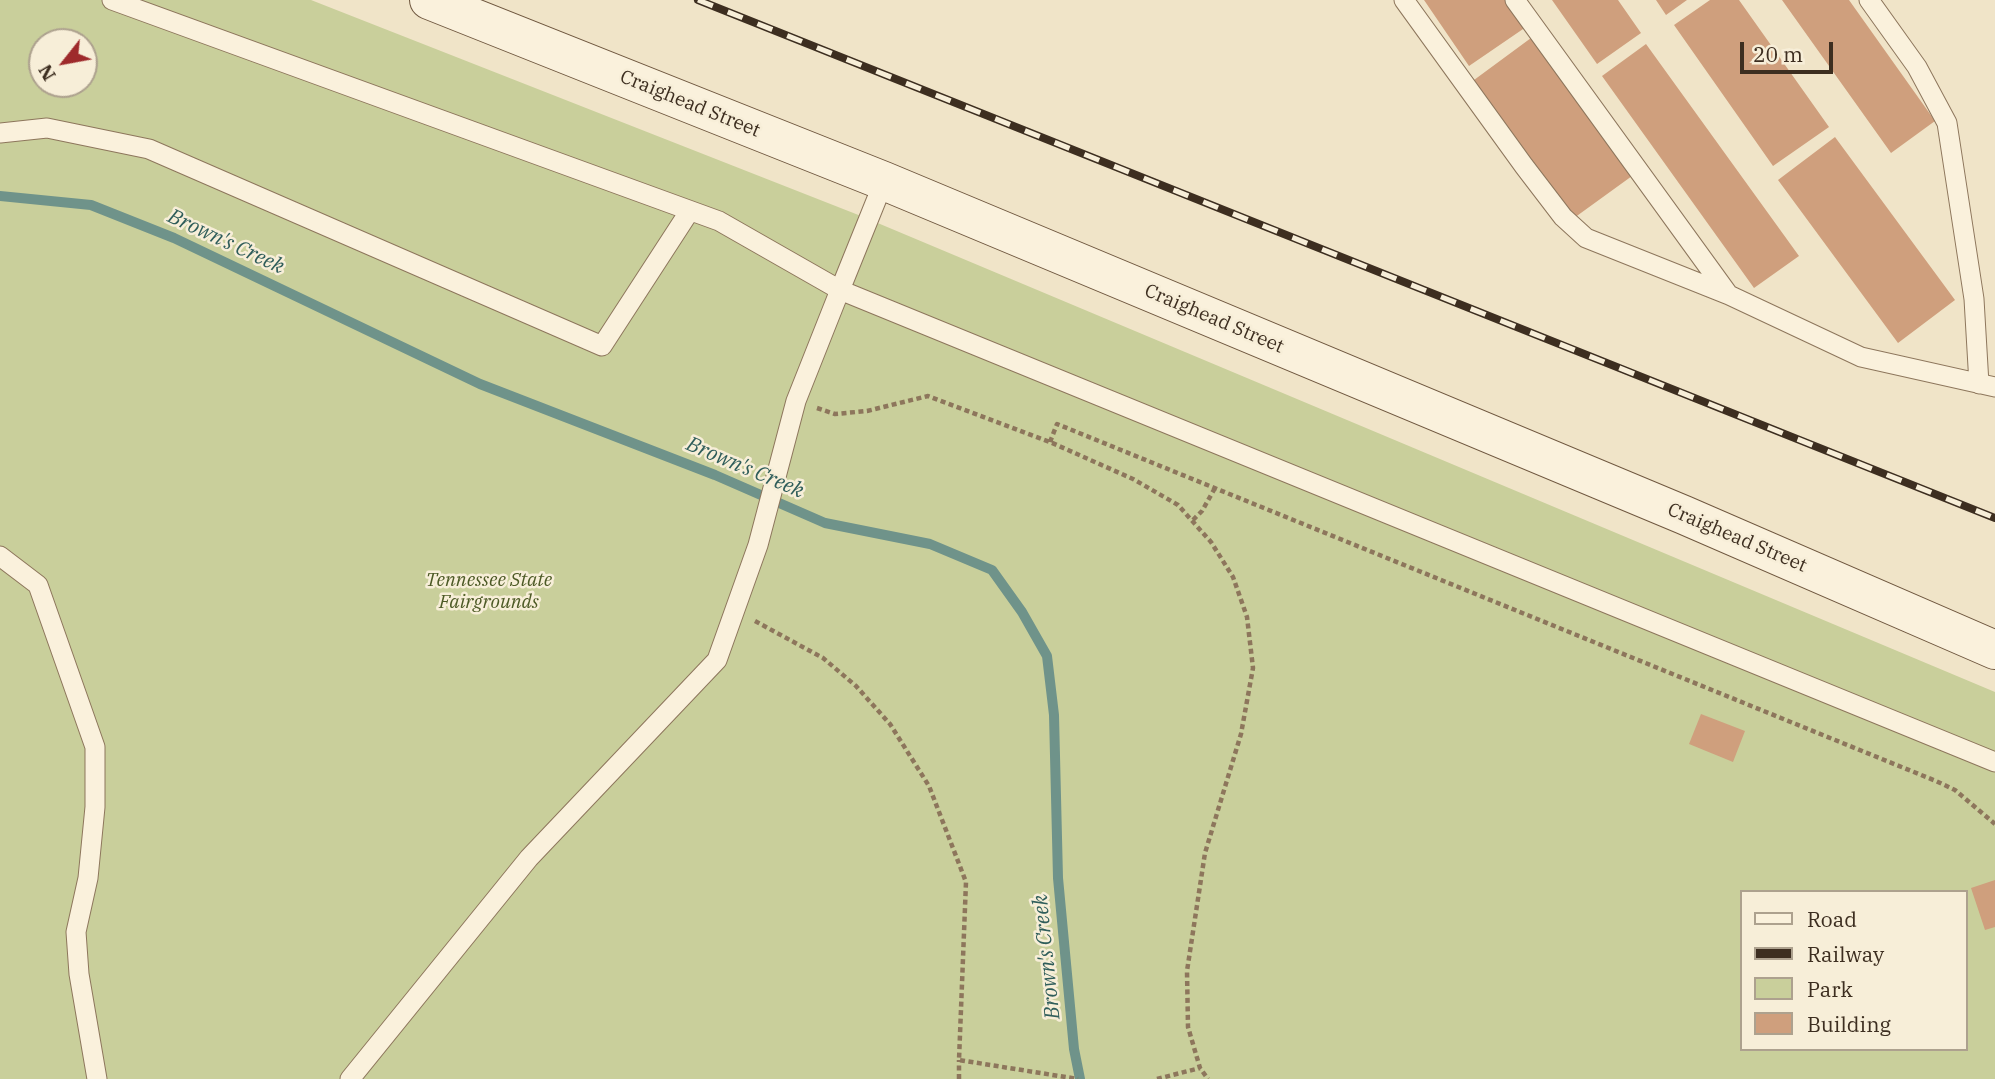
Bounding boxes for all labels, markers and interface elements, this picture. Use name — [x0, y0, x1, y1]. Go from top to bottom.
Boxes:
north arrow — [28, 28, 98, 98]
scale bar — [1743, 28, 1836, 72]
text: 20 m — [1753, 40, 1803, 68]
text: N — [33, 60, 61, 85]
street label: Craighead Street — [617, 66, 763, 142]
water label: Brown's Creek — [164, 204, 288, 280]
street label: Craighead Street — [1141, 279, 1287, 359]
water label: Brown's Creek — [682, 432, 808, 504]
street label: Craighead Street — [1664, 498, 1810, 578]
park label: Tennessee State Fairgrounds — [426, 570, 552, 614]
legend — [1740, 890, 1967, 1051]
water label: Brown's Creek — [1028, 893, 1066, 1021]
text: Road — [1807, 905, 1857, 933]
text: Railway — [1807, 940, 1884, 968]
text: Park — [1807, 975, 1853, 1003]
text: Building — [1807, 1010, 1891, 1038]

